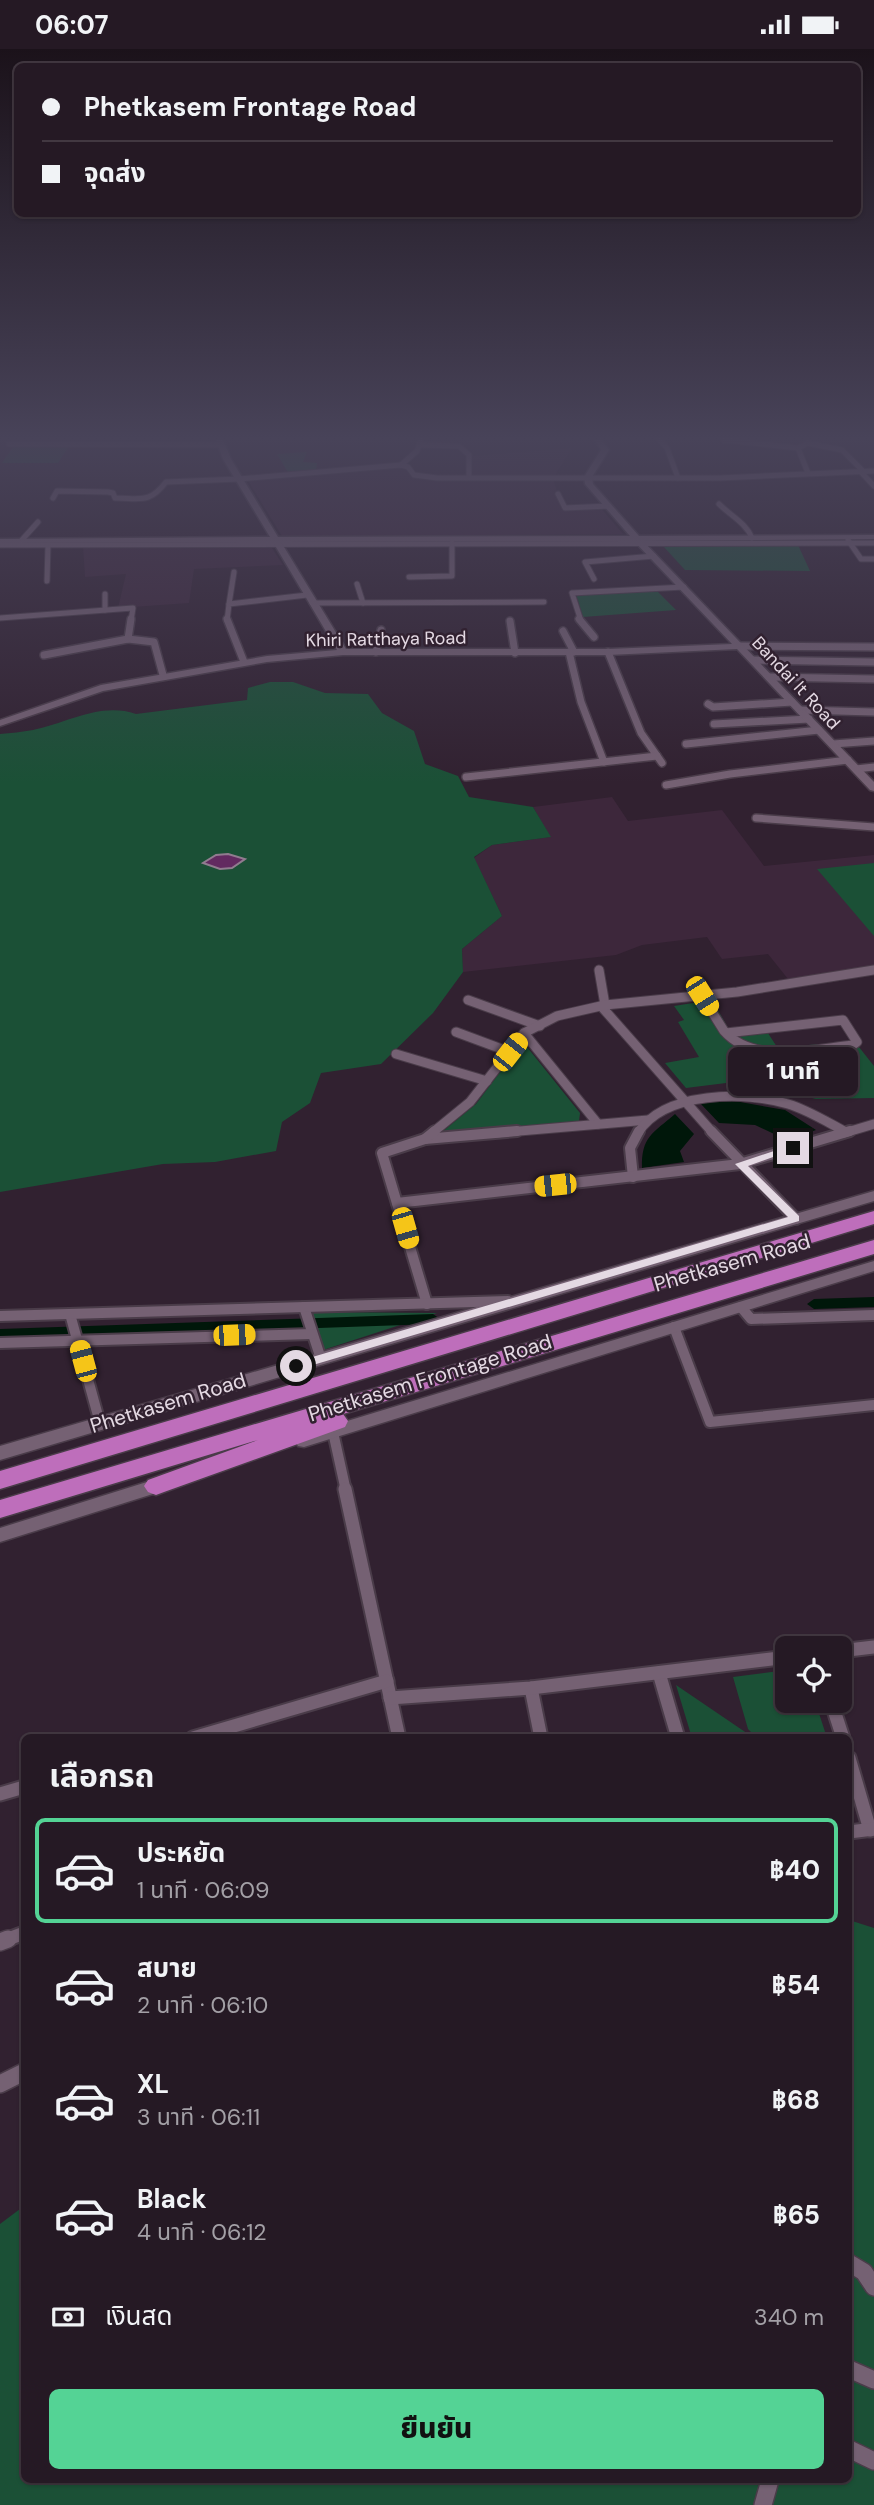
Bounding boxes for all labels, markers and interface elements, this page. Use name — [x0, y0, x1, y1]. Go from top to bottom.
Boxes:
text: 06:07 — [35, 8, 109, 42]
text: Phetkasem Frontage Road — [84, 90, 416, 124]
text: จุดส่ง — [84, 156, 146, 190]
street label: Khiri Ratthaya Road — [305, 626, 467, 652]
street label: Bandai It Road — [747, 631, 845, 735]
car — [682, 973, 723, 1019]
car — [489, 1029, 532, 1075]
callout: 1 นาที — [728, 1047, 858, 1095]
text: 1 นาที — [766, 1056, 820, 1086]
route end — [777, 1132, 809, 1164]
car — [534, 1172, 577, 1198]
car — [390, 1205, 421, 1251]
street label: Phetkasem Road — [650, 1227, 814, 1299]
car — [213, 1324, 256, 1346]
street label: Phetkasem Frontage Road — [305, 1328, 555, 1428]
car — [68, 1338, 99, 1384]
route start — [280, 1350, 312, 1382]
street label: Phetkasem Road — [87, 1366, 249, 1440]
map controls — [775, 1636, 852, 1713]
button: locate — [775, 1636, 852, 1713]
text: เลือกรถ — [49, 1755, 154, 1797]
text: ประหยัด — [137, 1836, 225, 1870]
icon: car — [53, 1839, 116, 1902]
text: ฿40 — [769, 1853, 820, 1887]
text: 1 นาที · 06:09 — [137, 1875, 270, 1905]
text: สบาย — [137, 1951, 197, 1985]
icon: car — [53, 1954, 116, 2017]
text: ฿54 — [772, 1968, 820, 2002]
text: 2 นาที · 06:10 — [137, 1990, 268, 2020]
text: XL — [137, 2067, 169, 2101]
icon: car — [53, 2069, 116, 2132]
text: ฿68 — [772, 2083, 820, 2117]
text: 3 นาที · 06:11 — [137, 2102, 260, 2132]
text: Black — [137, 2182, 207, 2216]
icon: car — [53, 2184, 116, 2247]
text: ฿65 — [773, 2198, 820, 2232]
text: 4 นาที · 06:12 — [137, 2217, 267, 2247]
icon: cash — [49, 2298, 87, 2336]
text: เงินสด — [105, 2299, 172, 2333]
text: 340 m — [754, 2302, 824, 2332]
button: ยืนยัน — [49, 2389, 824, 2469]

